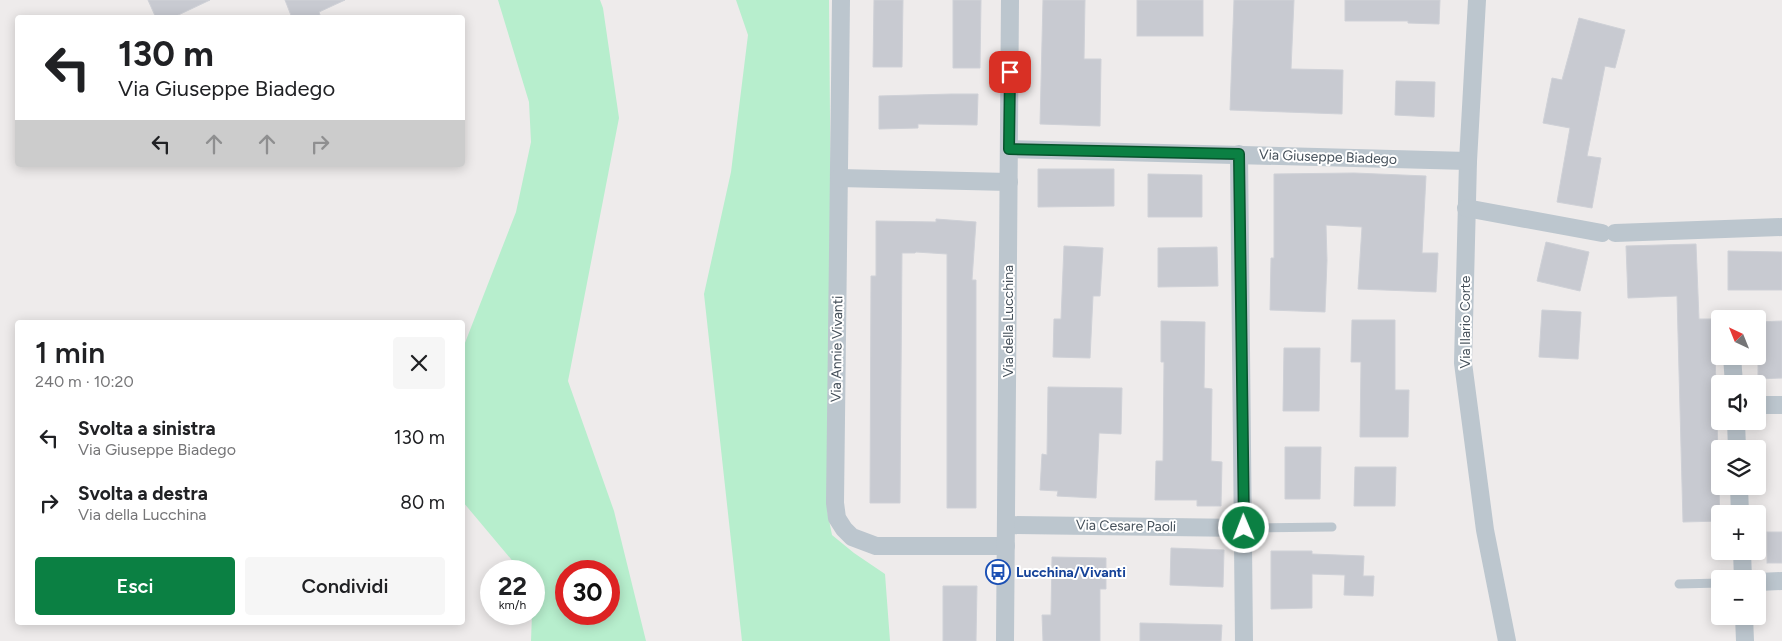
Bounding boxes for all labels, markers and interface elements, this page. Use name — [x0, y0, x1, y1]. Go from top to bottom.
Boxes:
text: 130 m — [118, 33, 214, 75]
icon: left — [35, 35, 100, 100]
pin — [989, 51, 1031, 93]
icon: arrive — [996, 58, 1024, 86]
text: Via Giuseppe Biadego — [118, 75, 335, 102]
icon: left — [147, 130, 175, 158]
icon: ahead — [200, 130, 228, 158]
icon: ahead — [253, 130, 281, 158]
icon: right — [306, 130, 334, 158]
street label: Via Giuseppe Biadego — [1259, 146, 1397, 168]
street label: Via della Lucchina — [1000, 265, 1017, 377]
street label: Via Ilario Corte — [1457, 275, 1474, 368]
street label: Via Annie Vivanti — [828, 296, 846, 402]
north arrow — [1711, 310, 1766, 365]
map controls — [1711, 310, 1766, 625]
text: 1 min — [35, 334, 105, 371]
button: close — [393, 337, 445, 389]
text: 240 m · 10:20 — [35, 372, 134, 391]
button: sound — [1711, 375, 1766, 430]
text: Svolta a sinistra — [78, 417, 216, 440]
icon: left — [35, 424, 63, 452]
text: 130 m — [394, 426, 445, 449]
text: Via Giuseppe Biadego — [78, 440, 236, 459]
button: layers — [1711, 440, 1766, 495]
text: Svolta a destra — [78, 482, 208, 505]
icon: right — [35, 489, 63, 517]
text: 80 m — [400, 491, 445, 514]
position arrow — [1217, 501, 1269, 553]
text: Via della Lucchina — [78, 505, 206, 524]
button: + — [1711, 505, 1766, 560]
street label: Via Cesare Paoli — [1076, 517, 1176, 535]
button: Esci — [35, 557, 235, 615]
button: Condividi — [245, 557, 445, 615]
bus stop icon: Lucchina/Vivanti — [985, 559, 1011, 585]
speed limit sign: 30 — [555, 560, 620, 625]
place label: Lucchina/Vivanti — [1016, 564, 1126, 581]
button: − — [1711, 570, 1766, 625]
text: 22 — [498, 571, 527, 601]
text: km/h — [499, 598, 526, 612]

